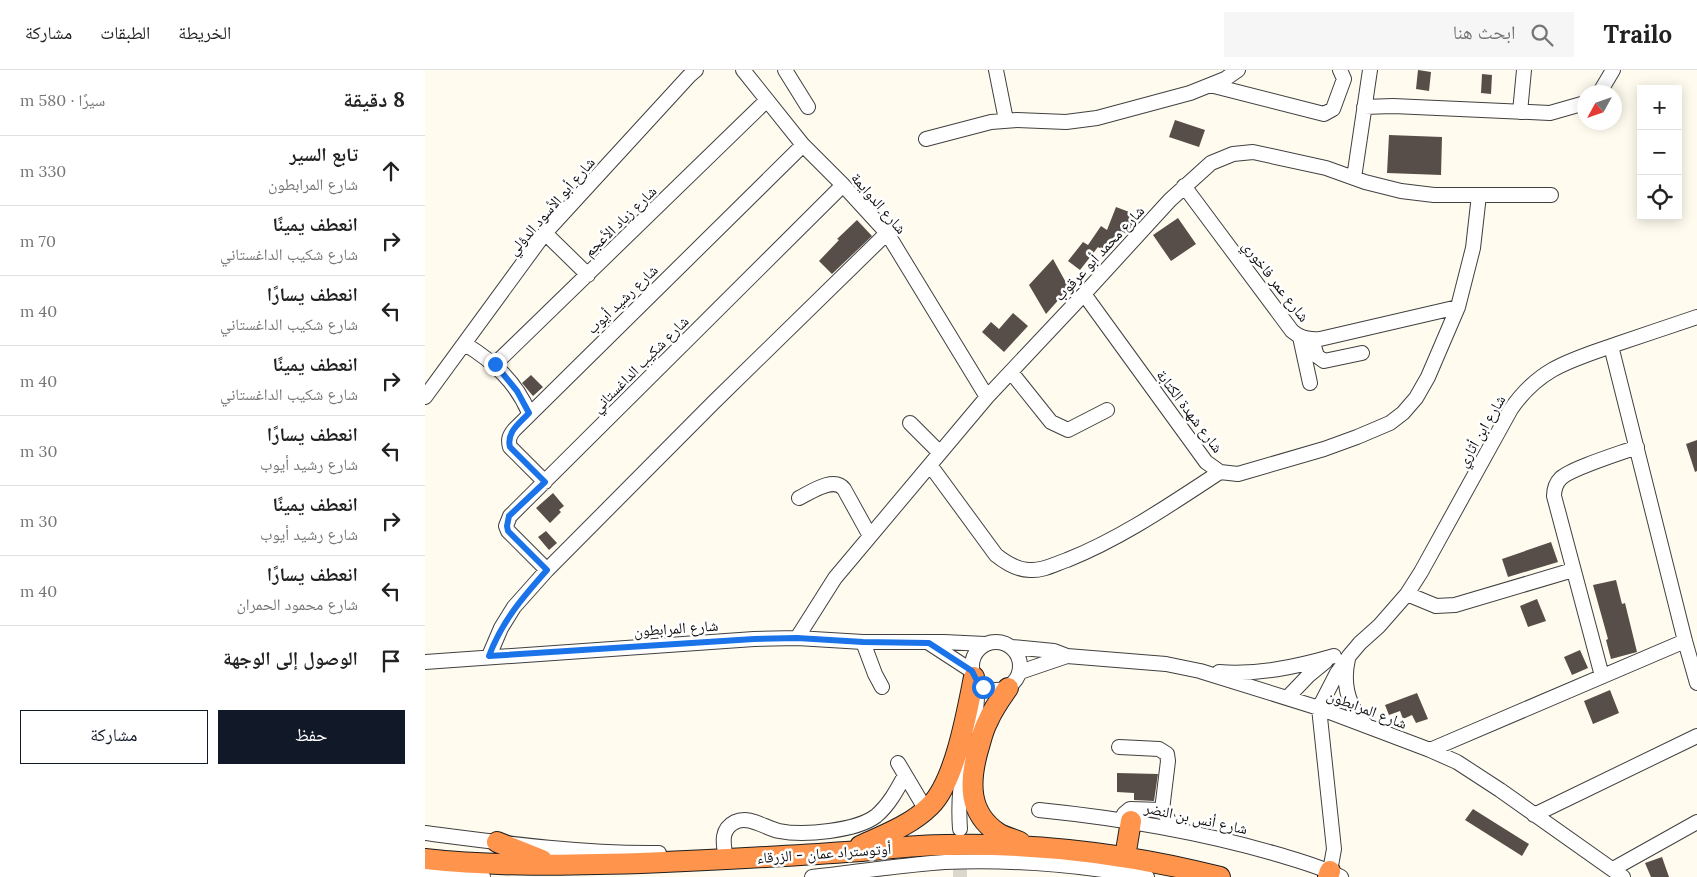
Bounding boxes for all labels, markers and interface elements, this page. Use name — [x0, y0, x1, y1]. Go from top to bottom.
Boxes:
search box — [1224, 12, 1574, 57]
text: Trailo — [1604, 19, 1672, 50]
text: ابحث هنا — [1453, 20, 1516, 44]
text: مشاركة — [25, 21, 72, 44]
text: الطبقات — [100, 21, 150, 44]
text: الخريطة — [178, 21, 231, 44]
icon: search — [1528, 21, 1556, 49]
north arrow — [1577, 85, 1622, 130]
map controls — [1637, 85, 1682, 220]
button: + — [1637, 85, 1682, 130]
text: 8 دقيقة — [343, 86, 405, 113]
text: سيرًا · 580 m — [20, 90, 105, 110]
button: − — [1637, 130, 1682, 175]
text: تابع السير — [290, 142, 358, 166]
street label: شارع أبو الأسود الدؤلي — [503, 153, 601, 261]
icon: ahead — [377, 157, 405, 185]
text: 330 m — [20, 161, 66, 181]
street label: شارع الدوايمة — [846, 168, 911, 238]
text: شارع المرابطون — [268, 174, 358, 194]
button: locate — [1637, 175, 1682, 220]
street label: شارع زياد الأعجم — [580, 181, 661, 261]
street label: شارع محمد أبو عرقوب — [1050, 201, 1149, 305]
text: انعطف يمينًا — [272, 212, 358, 236]
icon: right — [377, 227, 405, 255]
text: 70 m — [20, 231, 56, 251]
street label: شارع عمر فاخوري — [1236, 237, 1314, 327]
text: شارع شكيب الداغستاني — [220, 244, 358, 264]
street label: شارع رشيد أيوب — [582, 260, 662, 338]
text: انعطف يسارًا — [267, 282, 358, 306]
icon: left — [377, 297, 405, 325]
text: 40 m — [20, 301, 57, 321]
street label: شارع شكيب الداغستاني — [588, 311, 695, 418]
text: شارع شكيب الداغستاني — [220, 314, 358, 334]
text: انعطف يمينًا — [272, 352, 358, 376]
route end — [484, 353, 507, 376]
street label: شارع شهدة الكتابة — [1152, 366, 1227, 457]
icon: right — [377, 367, 405, 395]
text: 40 m — [20, 371, 57, 391]
text: شارع شكيب الداغستاني — [220, 384, 358, 404]
street label: شارع ابن أثاري — [1453, 391, 1512, 472]
text: انعطف يسارًا — [267, 422, 358, 446]
icon: left — [377, 437, 405, 465]
text: 30 m — [20, 441, 57, 461]
text: شارع رشيد أيوب — [260, 454, 358, 474]
text: انعطف يمينًا — [272, 492, 358, 516]
icon: right — [377, 507, 405, 535]
text: 30 m — [20, 511, 57, 531]
text: شارع رشيد أيوب — [260, 524, 358, 544]
text: انعطف يسارًا — [267, 562, 358, 586]
icon: left — [377, 577, 405, 605]
text: 40 m — [20, 581, 57, 601]
text: شارع محمود الحمران — [236, 594, 358, 614]
street label: شارع المرابطون — [633, 616, 719, 641]
text: الوصول إلى الوجهة — [223, 646, 358, 670]
icon: arrive — [377, 647, 405, 675]
route start — [972, 676, 995, 699]
street label: شارع المرابطون — [1324, 685, 1410, 734]
button: مشاركة — [20, 710, 208, 764]
button: حفظ — [218, 710, 405, 764]
street label: شارع أنس بن النضر — [1141, 798, 1249, 839]
street label: أوتوستراد عمان - الزرقاء — [756, 839, 892, 868]

